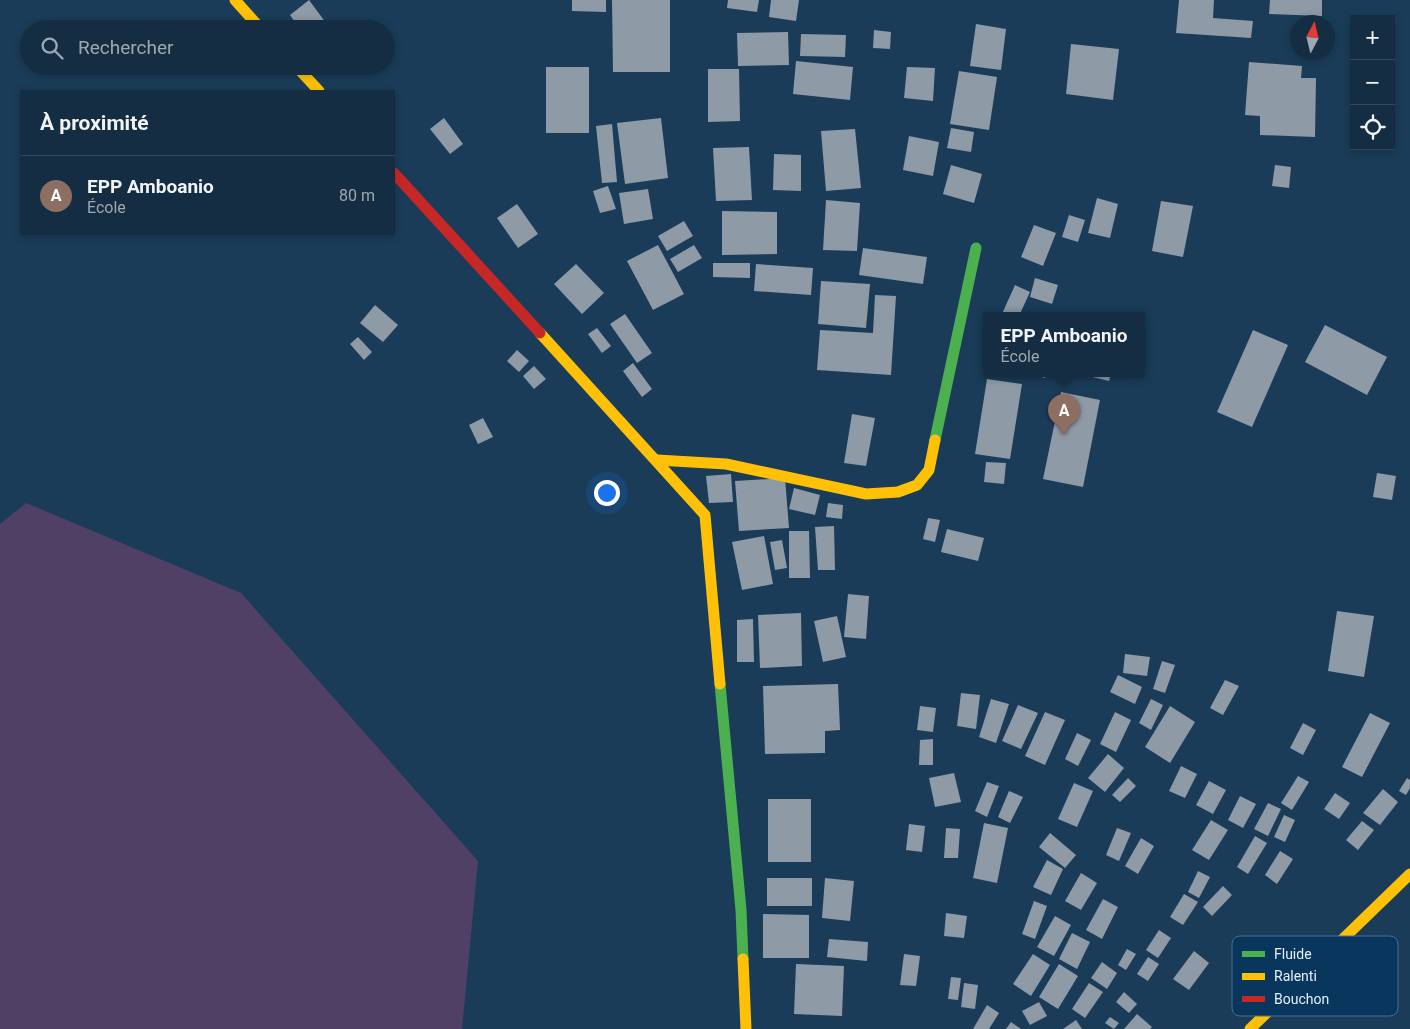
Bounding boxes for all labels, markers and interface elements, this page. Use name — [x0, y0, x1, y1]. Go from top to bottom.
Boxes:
north arrow — [1290, 15, 1335, 60]
map controls — [1350, 15, 1395, 150]
button: + — [1350, 15, 1395, 60]
search box — [20, 20, 395, 75]
icon: search — [38, 34, 66, 62]
text: Rechercher — [78, 36, 173, 59]
button: − — [1350, 60, 1395, 105]
button: locate — [1350, 105, 1395, 150]
text: À proximité — [40, 111, 149, 135]
text: EPP Amboanio — [87, 175, 214, 198]
text: A — [51, 186, 61, 205]
text: 80 m — [339, 186, 375, 205]
text: École — [87, 198, 126, 217]
popup — [983, 312, 1145, 377]
text: EPP Amboanio — [1001, 324, 1127, 347]
text: École — [1001, 347, 1039, 366]
pin: A — [1048, 394, 1080, 435]
your location — [594, 480, 620, 506]
legend — [1232, 936, 1398, 1016]
text: Fluide — [1274, 946, 1312, 962]
text: Ralenti — [1274, 968, 1317, 984]
text: Bouchon — [1274, 991, 1329, 1007]

